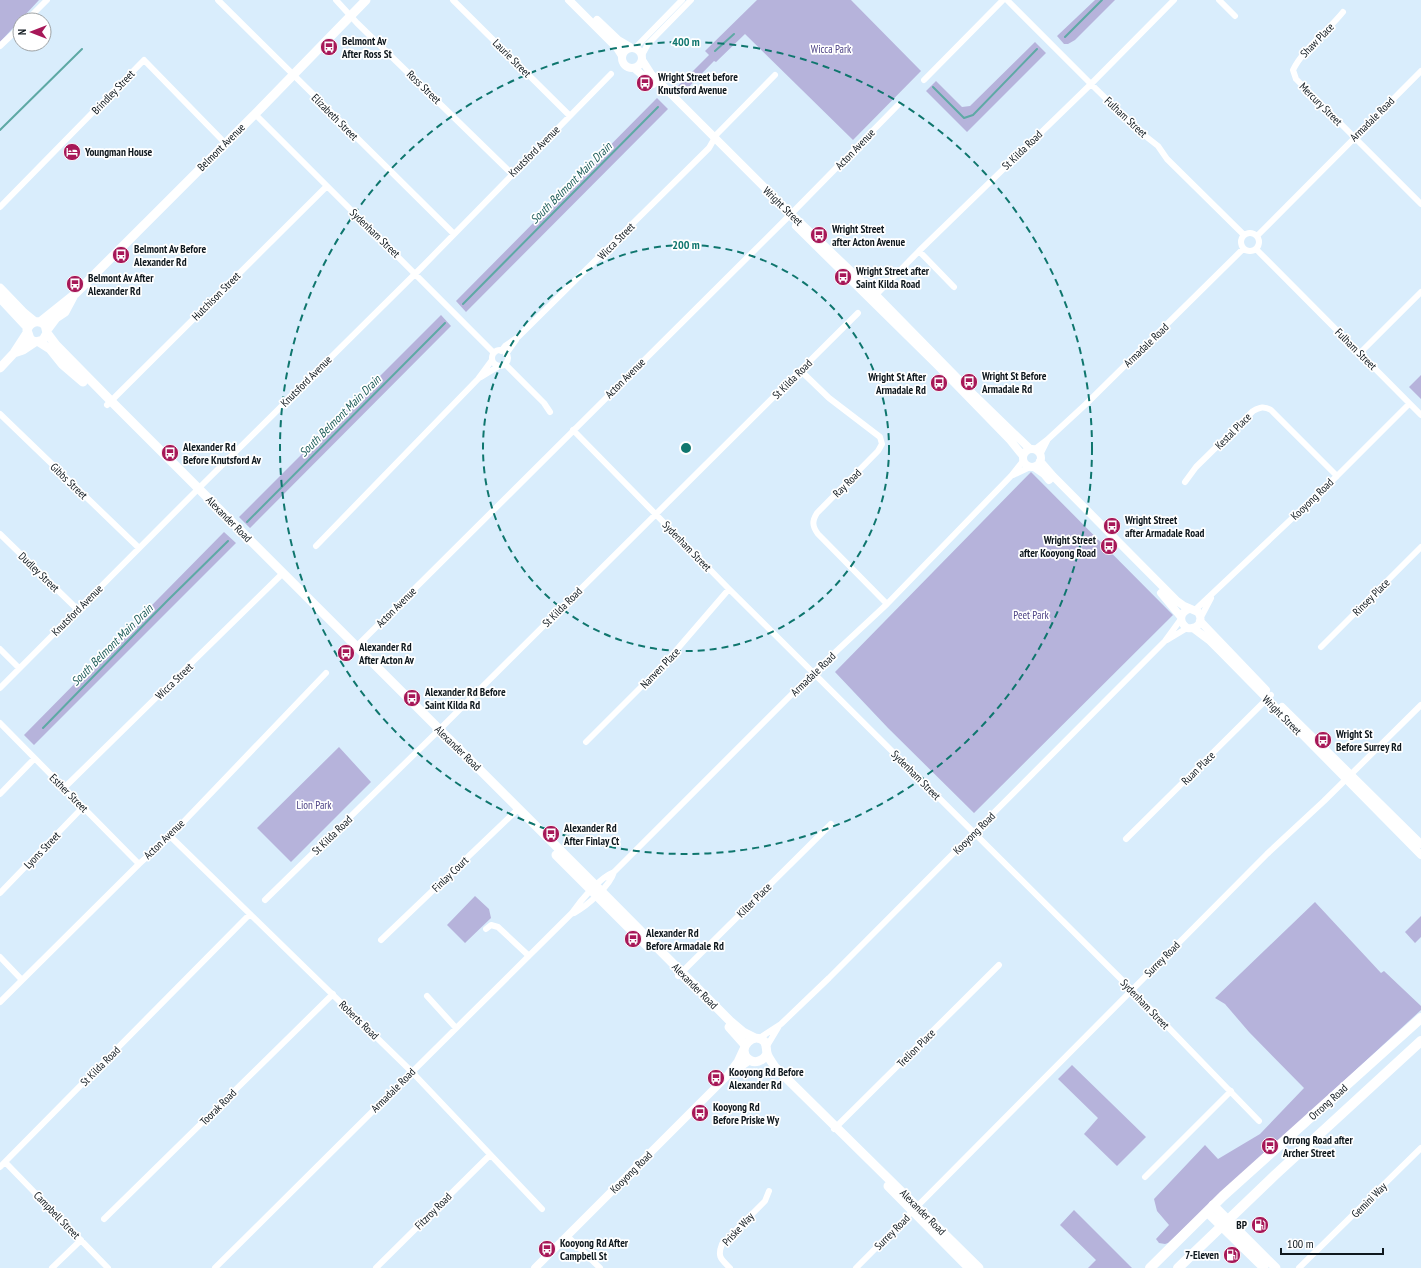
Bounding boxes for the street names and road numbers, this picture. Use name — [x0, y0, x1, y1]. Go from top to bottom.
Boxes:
street label: Shaw Place — [1297, 19, 1337, 60]
street label: Laurie Street — [490, 36, 534, 80]
street label: Brindley Street — [89, 67, 137, 117]
street label: Ross Street — [404, 67, 444, 107]
street label: Mercury Street — [1297, 80, 1345, 128]
street label: Elizabeth Street — [309, 91, 361, 143]
street label: Fulham Street — [1102, 94, 1150, 140]
street label: Armadale Road — [1347, 94, 1397, 144]
street label: Belmont Avenue — [194, 120, 248, 174]
street label: Knutsford Avenue — [505, 122, 563, 180]
street label: Acton Avenue — [832, 125, 878, 172]
street label: St Kilda Road — [999, 127, 1045, 173]
street label: Wright Street — [760, 184, 806, 228]
street label: Sydenham Street — [347, 206, 403, 260]
street label: Wicca Street — [594, 219, 638, 263]
street label: Hutchison Street — [189, 269, 243, 323]
street label: Armadale Road — [1121, 320, 1172, 370]
street label: Fulham Street — [1332, 325, 1380, 373]
street label: Knutsford Avenue — [277, 352, 335, 410]
street label: Acton Avenue — [602, 355, 648, 401]
street label: St Kilda Road — [769, 356, 815, 402]
street label: Kestal Place — [1212, 410, 1254, 452]
street label: Gibbs Street — [48, 460, 90, 502]
street label: Ray Road — [830, 466, 864, 500]
street label: Kooyong Road — [1288, 475, 1336, 523]
street label: Alexander Road — [203, 493, 255, 545]
street label: Sydenham Street — [660, 518, 714, 574]
street label: Dudley Street — [16, 549, 62, 595]
street label: Rinsey Place — [1349, 575, 1393, 619]
street label: Knutsford Avenue — [48, 581, 106, 639]
street label: Acton Avenue — [373, 584, 419, 630]
street label: St Kilda Road — [539, 584, 585, 630]
street label: Nanven Place — [637, 644, 683, 691]
street label: Armadale Road — [788, 649, 839, 699]
street label: Wicca Street — [152, 660, 196, 702]
street label: Wright Street — [1259, 692, 1305, 738]
street label: Alexander Road — [432, 722, 484, 774]
street label: Sydenham Street — [888, 747, 944, 803]
street label: Ruan Place — [1178, 748, 1218, 788]
street label: Esther Street — [47, 771, 91, 815]
street label: Kooyong Road — [950, 809, 998, 857]
street label: St Kilda Road — [309, 812, 355, 858]
street label: Acton Avenue — [141, 816, 188, 862]
street label: Lyons Street — [21, 828, 63, 872]
street label: Finlay Court — [429, 853, 471, 895]
street label: Kilter Place — [734, 879, 775, 920]
street label: Surrey Road — [1141, 938, 1183, 980]
street label: Alexander Road — [669, 960, 721, 1012]
street label: Sydenham Street — [1118, 976, 1172, 1032]
street label: Roberts Road — [336, 998, 382, 1043]
street label: Trelion Place — [894, 1026, 938, 1070]
street label: St Kilda Road — [77, 1043, 123, 1089]
street label: Armadale Road — [368, 1065, 418, 1115]
street label: Orrong Road — [1306, 1081, 1351, 1123]
street label: Toorak Road — [197, 1086, 239, 1128]
street label: Kooyong Road — [607, 1148, 655, 1196]
street label: Gemini Way — [1348, 1179, 1390, 1221]
street label: Alexander Road — [897, 1186, 949, 1238]
street label: Campbell Street — [31, 1188, 83, 1242]
street label: Fitzroy Road — [412, 1189, 455, 1232]
street label: Priske Way — [719, 1209, 757, 1248]
street label: Surrey Road — [871, 1211, 913, 1253]

